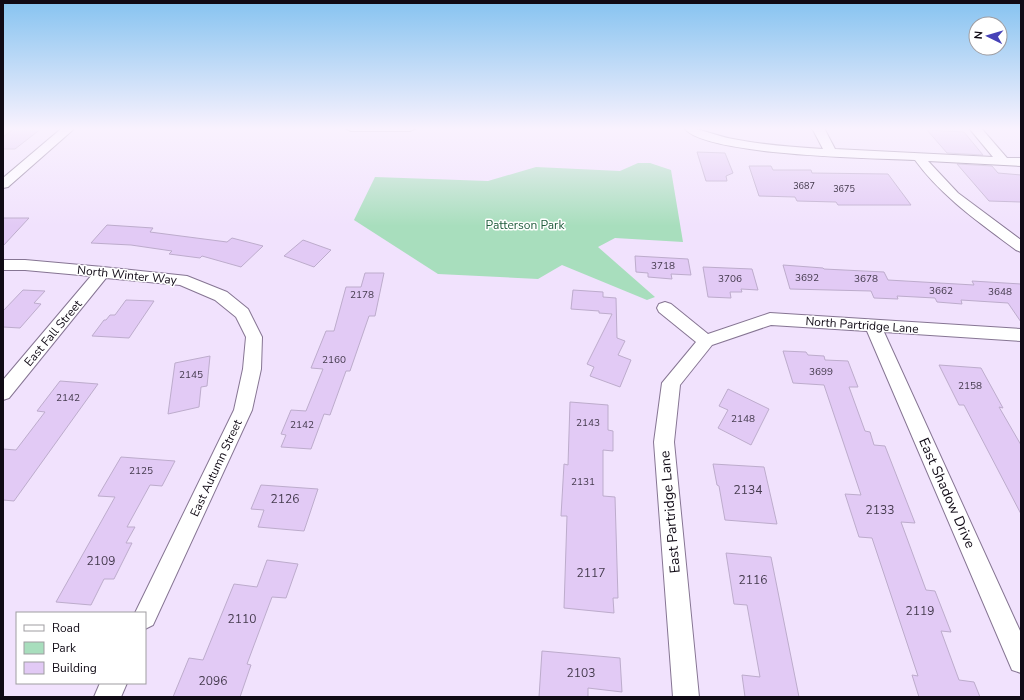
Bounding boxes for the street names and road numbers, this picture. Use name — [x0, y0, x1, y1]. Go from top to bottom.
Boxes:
street label: North Winter Way — [76, 262, 178, 288]
street label: East Fall Street — [21, 296, 86, 370]
street label: North Partridge Lane — [805, 313, 919, 337]
street label: East Autumn Street — [186, 416, 246, 519]
street label: East Shadow Drive — [914, 435, 980, 551]
street label: East Partridge Lane — [655, 450, 685, 574]

